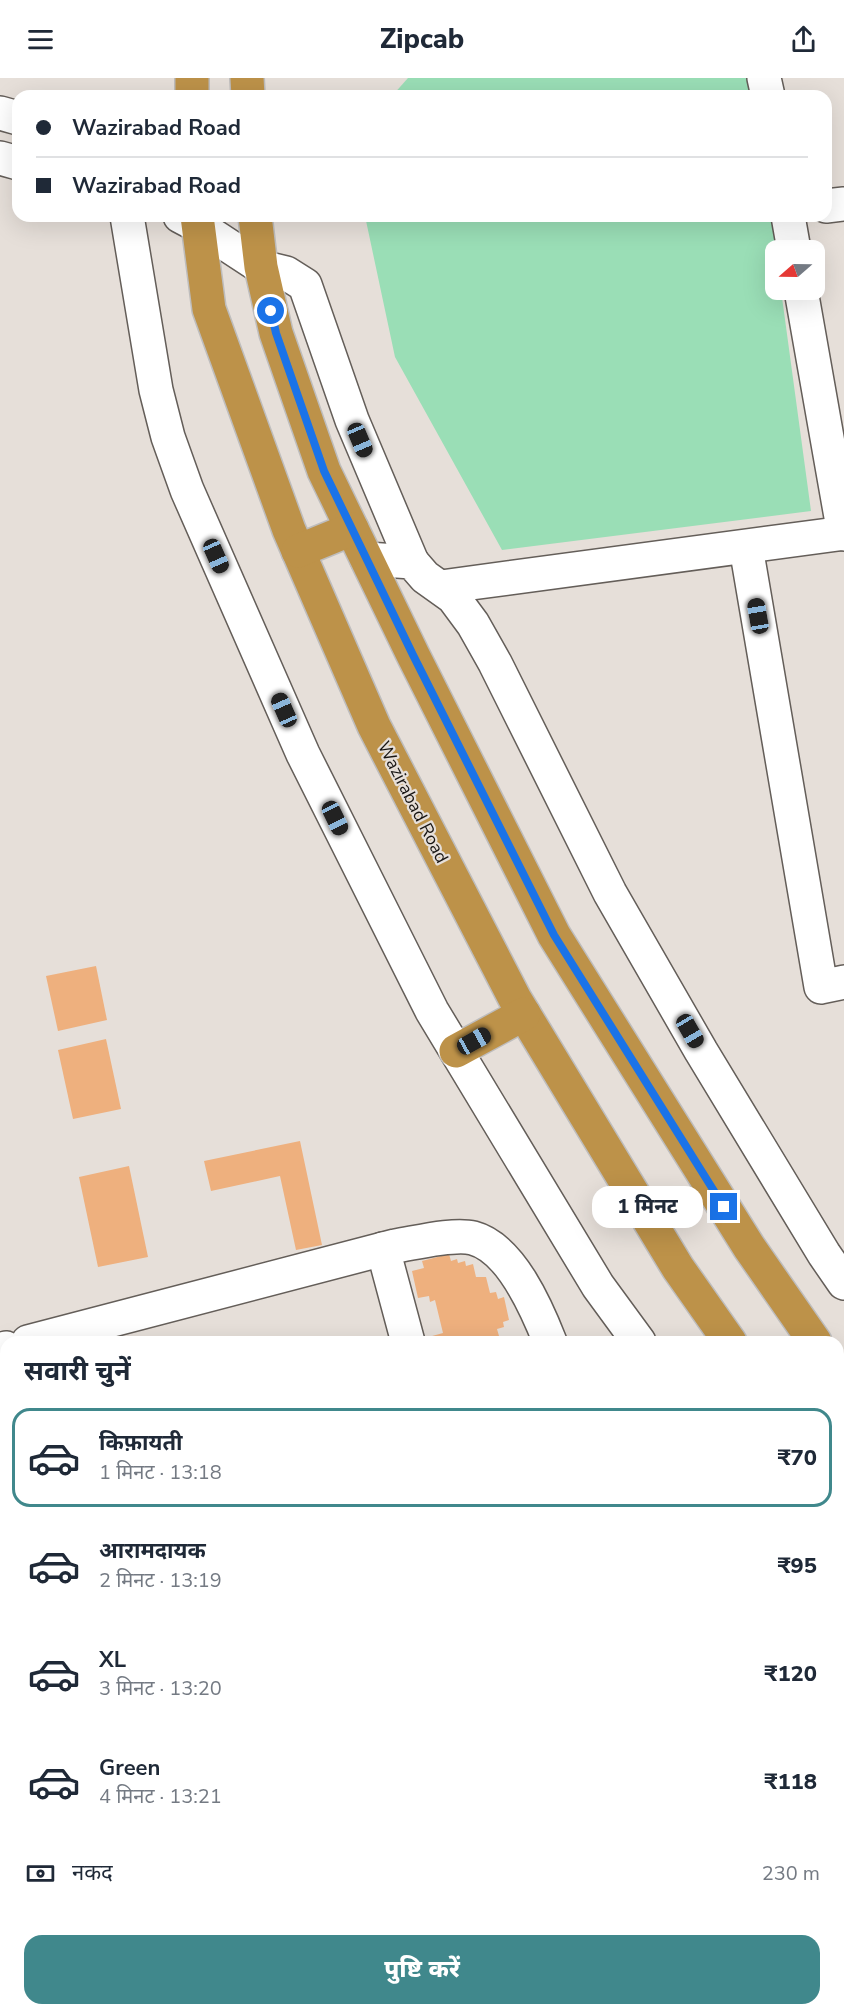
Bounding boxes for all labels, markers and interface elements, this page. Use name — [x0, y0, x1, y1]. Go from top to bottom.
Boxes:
text: Zipcab — [380, 21, 464, 58]
icon: menu — [24, 23, 57, 56]
icon: share — [787, 23, 820, 56]
text: Wazirabad Road — [72, 113, 241, 143]
text: Wazirabad Road — [72, 171, 241, 201]
north arrow — [765, 240, 825, 300]
map controls — [765, 240, 825, 300]
route start — [257, 297, 284, 324]
car — [345, 420, 375, 460]
car — [200, 536, 232, 576]
car — [746, 597, 770, 635]
car — [268, 690, 300, 730]
street label: Wazirabad Road — [372, 737, 454, 867]
car — [319, 798, 351, 838]
car — [673, 1011, 707, 1051]
car — [454, 1024, 494, 1058]
callout: 1 मिनट — [592, 1186, 703, 1228]
text: 1 मिनट — [617, 1193, 678, 1220]
route end — [710, 1193, 737, 1220]
text: सवारी चुनें — [24, 1353, 131, 1390]
text: किफ़ायती — [99, 1428, 183, 1458]
icon: car — [27, 1431, 81, 1485]
text: ₹70 — [777, 1443, 817, 1473]
text: 1 मिनट · 13:18 — [99, 1459, 222, 1486]
text: आरामदायक — [99, 1536, 206, 1566]
icon: car — [27, 1539, 81, 1593]
text: ₹95 — [777, 1551, 817, 1581]
text: 2 मिनट · 13:19 — [99, 1567, 222, 1594]
text: XL — [99, 1645, 126, 1675]
icon: car — [27, 1647, 81, 1701]
text: ₹120 — [764, 1659, 817, 1689]
text: 3 मिनट · 13:20 — [99, 1675, 222, 1702]
text: Green — [99, 1753, 160, 1783]
icon: car — [27, 1755, 81, 1809]
text: ₹118 — [764, 1767, 817, 1797]
text: 4 मिनट · 13:21 — [99, 1783, 222, 1810]
icon: cash — [24, 1857, 57, 1890]
text: नकद — [72, 1858, 113, 1888]
text: 230 m — [762, 1860, 820, 1887]
button: पुष्टि करें — [24, 1935, 820, 2004]

